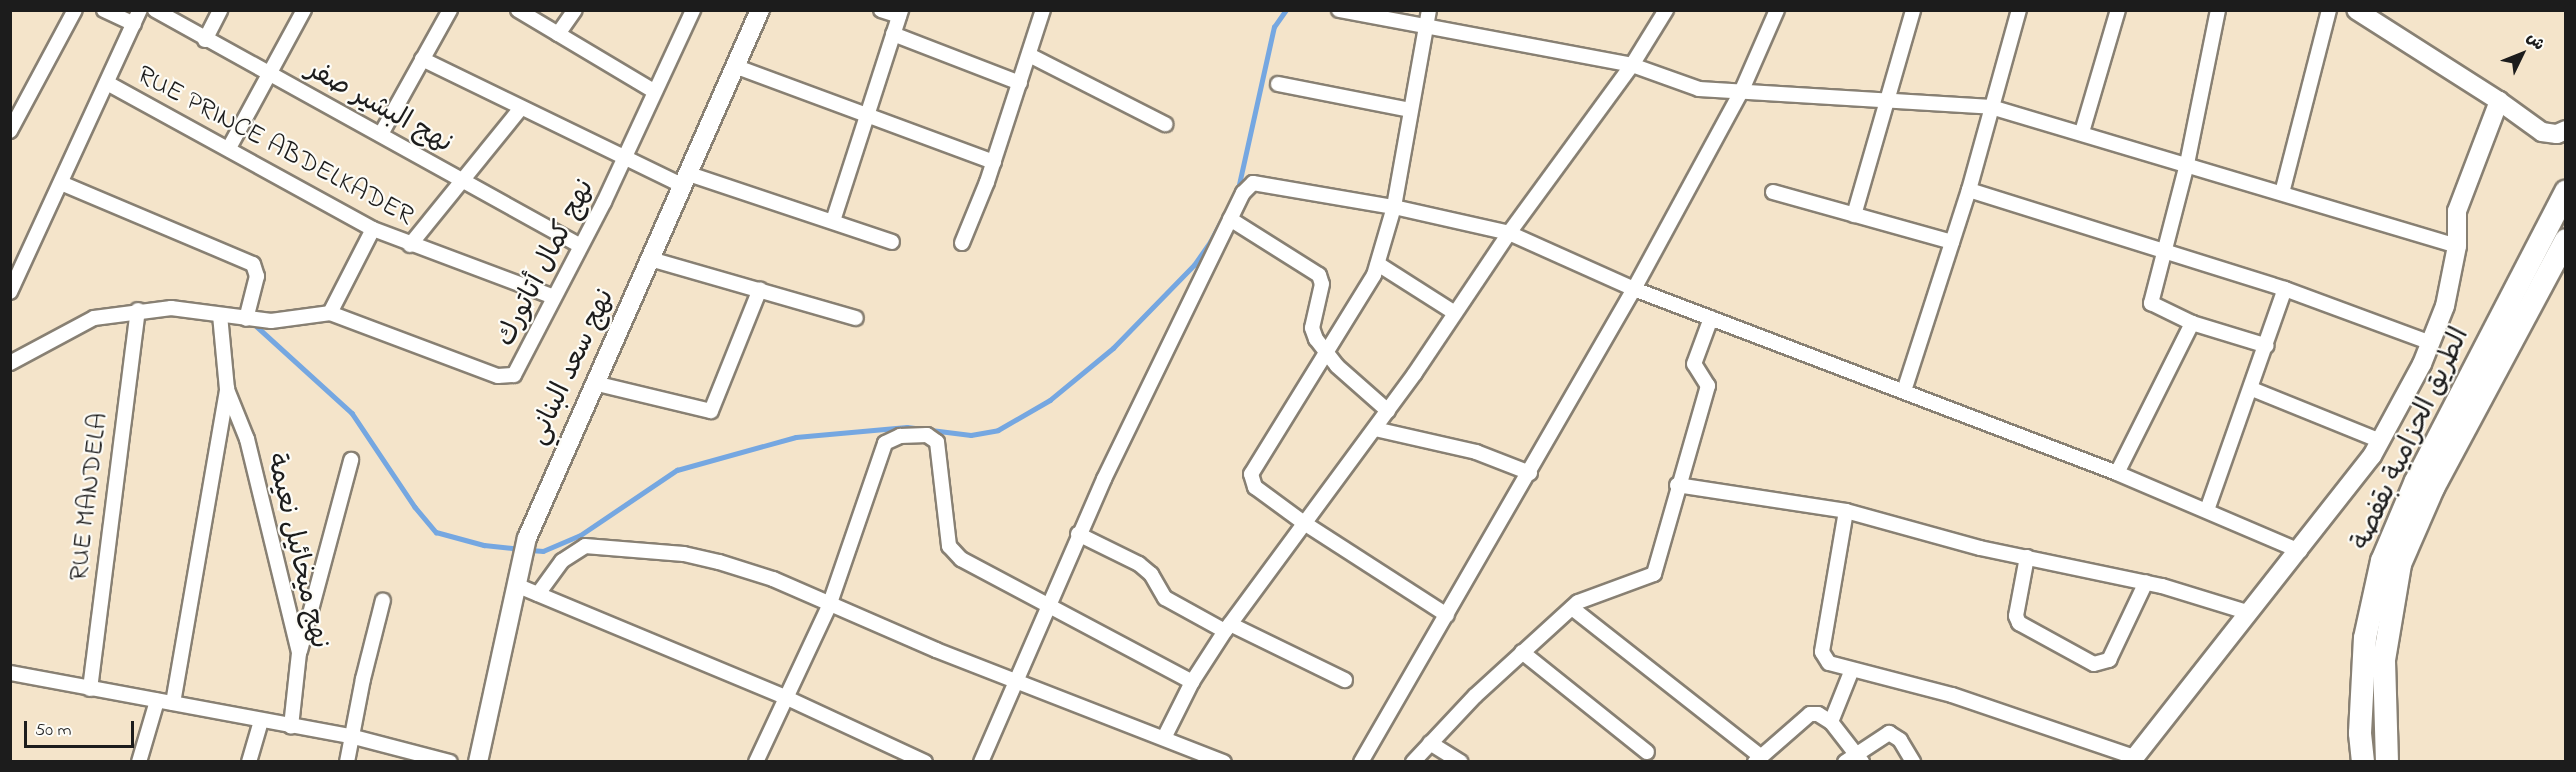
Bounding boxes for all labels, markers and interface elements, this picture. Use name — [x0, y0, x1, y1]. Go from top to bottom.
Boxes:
north arrow — [2492, 24, 2552, 84]
text: ش — [2520, 27, 2550, 56]
street label: نهج البشير صفر — [300, 54, 458, 160]
street label: RUE PRINCE ABDELKADER — [131, 59, 419, 233]
street label: نهج كمال أتاتورك — [490, 174, 602, 352]
street label: نهج سعد البناني — [522, 284, 622, 450]
street label: الطريق الحزامية بقفصة — [2345, 323, 2477, 555]
street label: RUE MANDELA — [63, 411, 115, 583]
street label: نهج ميخائيل نعيمة — [259, 450, 335, 652]
scale bar — [27, 709, 136, 747]
text: 50 m — [35, 718, 72, 744]

